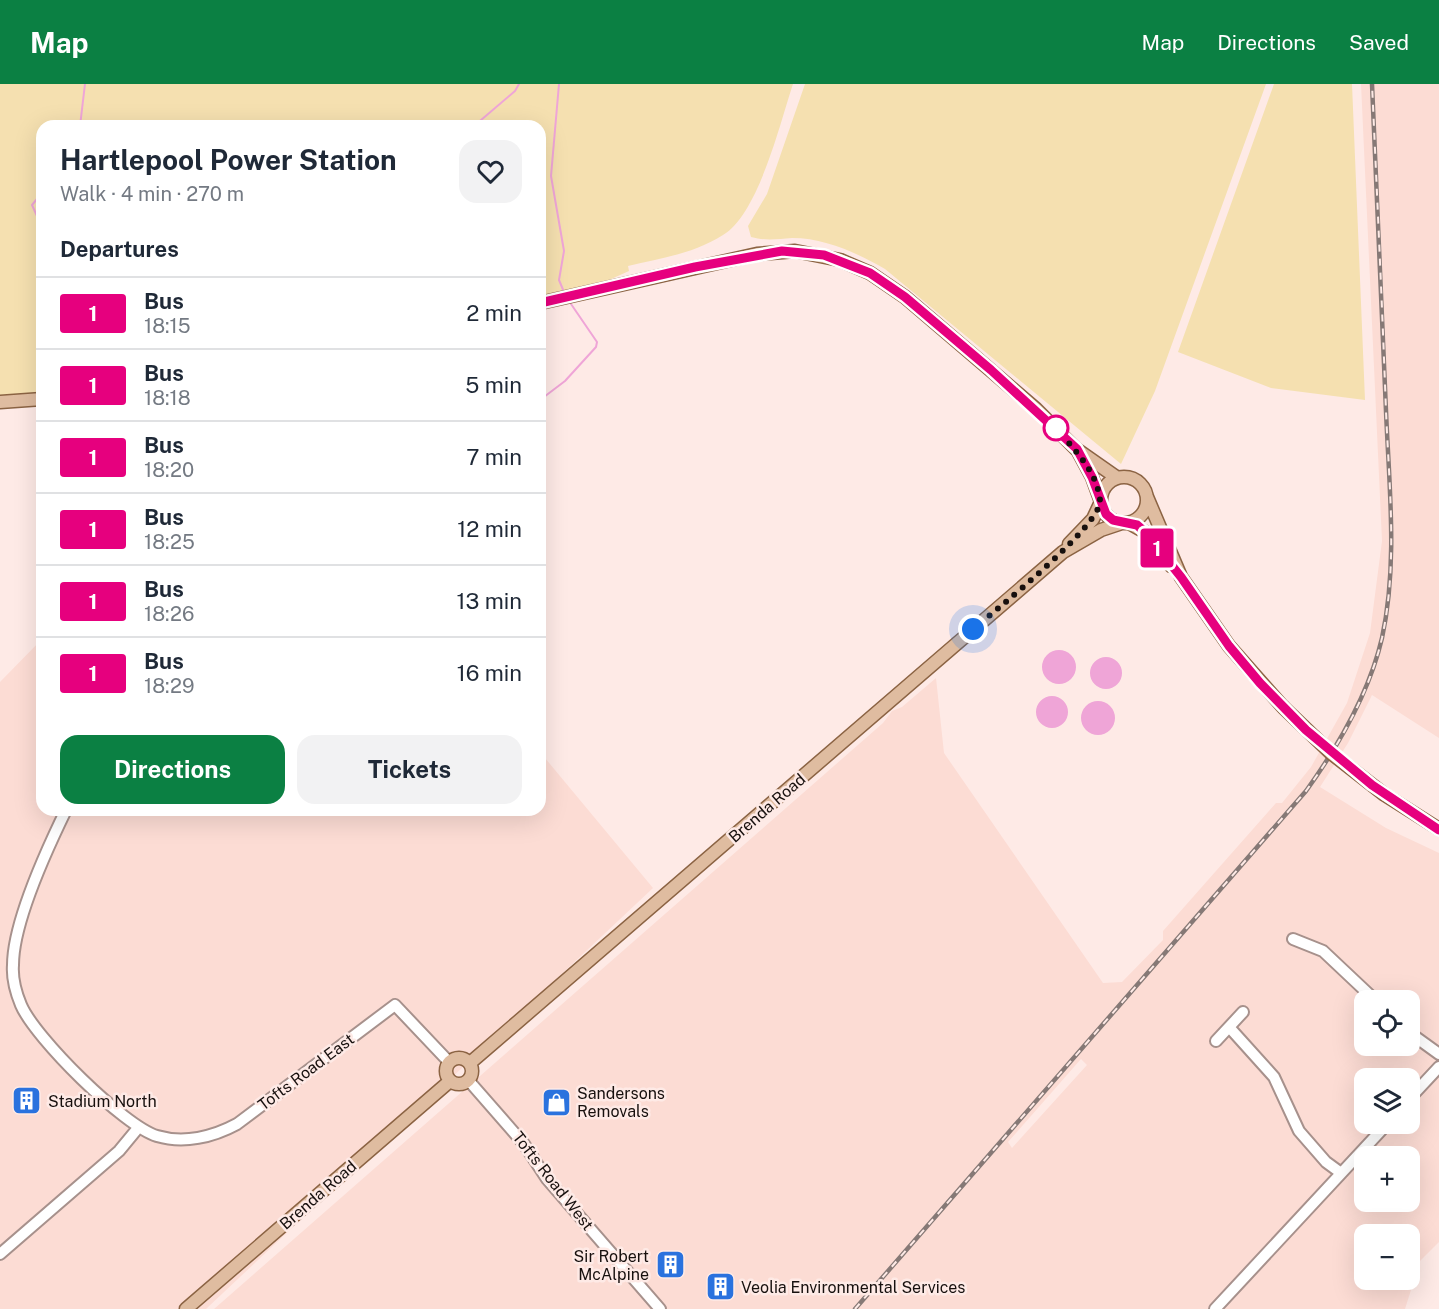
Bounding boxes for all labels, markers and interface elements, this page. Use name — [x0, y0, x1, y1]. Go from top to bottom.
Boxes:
text: Map — [30, 26, 89, 59]
text: Map — [1142, 30, 1184, 55]
text: Directions — [1217, 30, 1316, 55]
text: Saved — [1349, 30, 1409, 55]
button: heart — [459, 140, 522, 203]
text: Hartlepool Power Station — [60, 143, 397, 176]
text: Walk · 4 min · 270 m — [60, 182, 244, 206]
text: Departures — [60, 236, 179, 262]
text: Bus — [144, 288, 184, 314]
text: 2 min — [466, 300, 522, 326]
text: 1 — [89, 301, 98, 326]
text: 18:15 — [144, 314, 191, 338]
text: Bus — [144, 360, 184, 386]
text: 5 min — [465, 372, 522, 398]
text: 1 — [89, 373, 98, 398]
text: 18:18 — [144, 386, 191, 410]
unlabelled marker — [1043, 415, 1069, 441]
text: Bus — [144, 432, 184, 458]
text: 7 min — [466, 444, 522, 470]
text: 1 — [89, 445, 98, 470]
text: 18:20 — [144, 458, 194, 482]
text: Bus — [144, 504, 184, 530]
text: 12 min — [457, 516, 522, 542]
text: 1 — [89, 517, 98, 542]
line badge: 1 — [1138, 528, 1176, 568]
text: 18:25 — [144, 530, 195, 554]
text: 1 — [1153, 536, 1162, 561]
text: Bus — [144, 576, 184, 602]
text: 13 min — [457, 588, 522, 614]
text: 1 — [89, 589, 98, 614]
text: 18:26 — [144, 602, 194, 626]
your location — [958, 614, 988, 644]
text: Bus — [144, 648, 184, 674]
text: 16 min — [457, 660, 522, 686]
text: 1 — [89, 661, 98, 686]
text: 18:29 — [144, 674, 194, 698]
button: Directions — [60, 735, 285, 804]
button: Tickets — [297, 735, 522, 804]
street label: Brenda Road — [725, 770, 809, 846]
map controls — [1354, 990, 1420, 1290]
button: locate — [1354, 990, 1420, 1056]
street label: Tofts Road East — [254, 1030, 358, 1114]
button: layers — [1354, 1068, 1420, 1134]
place label: Sandersons Removals — [577, 1084, 665, 1121]
building icon: Stadium North — [11, 1085, 43, 1117]
shop icon: Sandersons Removals — [540, 1086, 572, 1118]
place label: Stadium North — [48, 1092, 157, 1111]
street label: Tofts Road West — [509, 1128, 597, 1234]
button: + — [1354, 1146, 1420, 1212]
street label: Brenda Road — [276, 1157, 360, 1233]
button: − — [1354, 1224, 1420, 1290]
place label: Sir Robert McAlpine — [574, 1247, 649, 1284]
building icon: Sir Robert McAlpine — [654, 1249, 686, 1281]
building icon: Veolia Environmental Services — [704, 1271, 736, 1303]
place label: Veolia Environmental Services — [741, 1278, 965, 1297]

